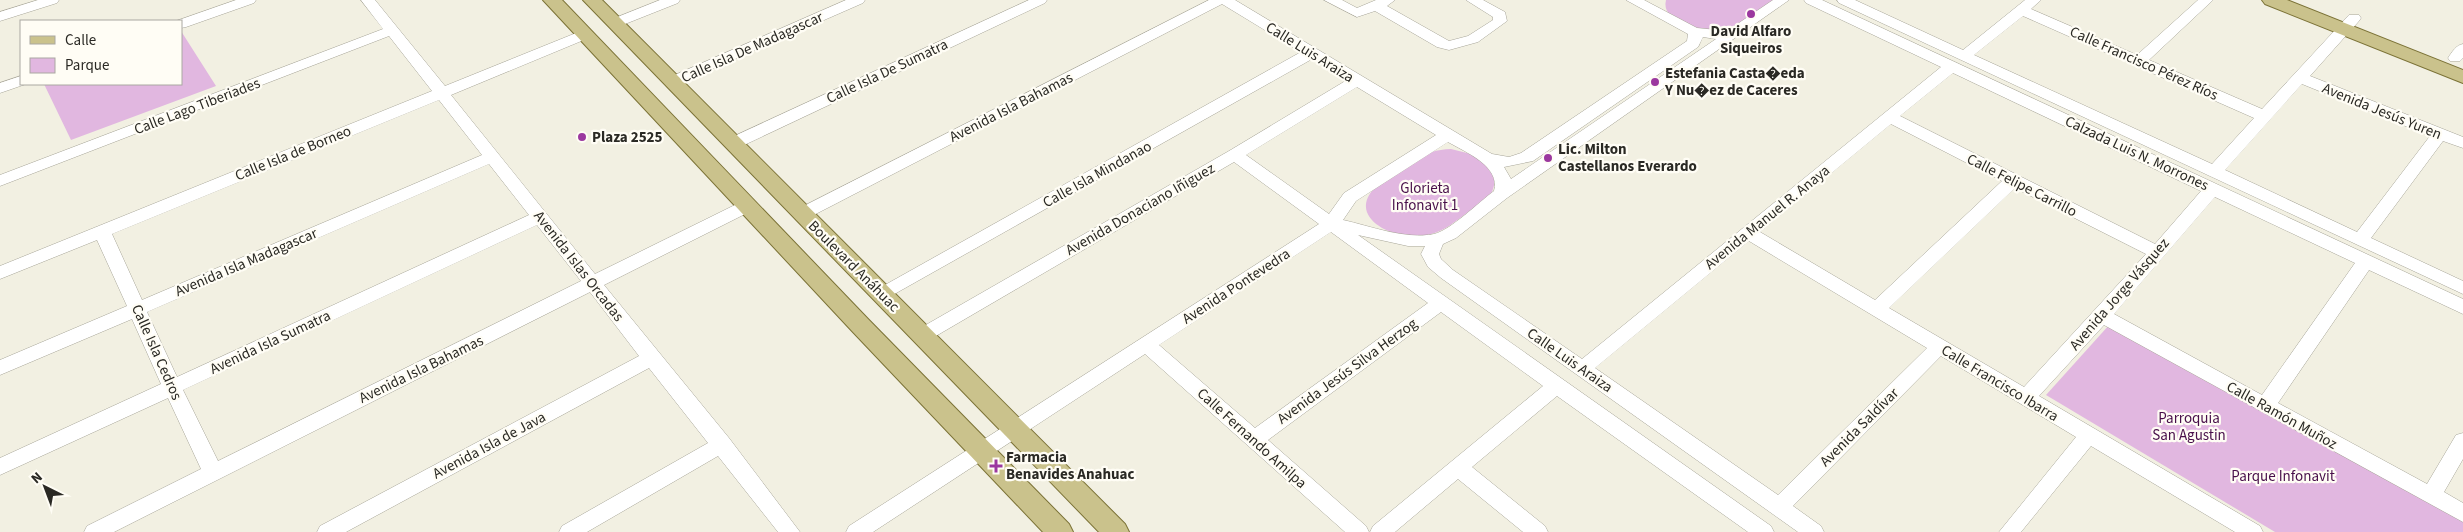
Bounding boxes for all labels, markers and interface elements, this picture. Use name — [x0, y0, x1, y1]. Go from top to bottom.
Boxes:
street label: Calle Isla De Madagascar — [678, 6, 827, 88]
marker: David Alfaro Siqueiros — [1745, 8, 1757, 20]
street label: Calle Luis Araiza — [1262, 17, 1358, 88]
legend — [20, 20, 182, 85]
place label: David Alfaro Siqueiros — [1711, 21, 1791, 59]
street label: Calle Francisco Pérez Ríos — [2066, 21, 2221, 106]
text: Calle — [65, 30, 96, 51]
street label: Calle Isla De Sumatra — [823, 34, 951, 109]
text: Parque — [65, 55, 109, 76]
place label: Estefania Casta�eda Y Nu�ez de Caceres — [1664, 63, 1805, 101]
street label: Avenida Isla Bahamas — [946, 67, 1077, 148]
street label: Calle Lago Tiberiades — [131, 73, 263, 140]
marker: Estefania Casta�eda Y Nu�ez de Caceres — [1649, 76, 1661, 88]
street label: Avenida Jesús Yuren — [2319, 78, 2445, 145]
street label: Calzada Luis N. Morrones — [2061, 111, 2212, 196]
street label: Calle Isla de Borneo — [232, 121, 354, 186]
place label: Plaza 2525 — [592, 127, 662, 148]
marker: Plaza 2525 — [576, 131, 588, 143]
street label: Calle Isla Mindanao — [1039, 136, 1155, 213]
place label: Lic. Milton Castellanos Everardo — [1558, 139, 1697, 177]
street label: Calle Felipe Carrillo — [1963, 149, 2081, 222]
marker: Lic. Milton Castellanos Everardo — [1542, 152, 1554, 164]
street label: Avenida Donaciano Iñiguez — [1062, 158, 1219, 261]
street label: Avenida Manuel R. Anaya — [1700, 160, 1834, 275]
park label: Glorieta Infonavit 1 — [1392, 178, 1458, 216]
street label: Avenida Islas Orcadas — [529, 206, 629, 326]
street label: Boulevard Anáhuac — [803, 216, 904, 317]
street label: Avenida Isla Madagascar — [172, 223, 321, 302]
street label: Avenida Jorge Vásquez — [2065, 234, 2174, 355]
street label: Avenida Pontevedra — [1178, 244, 1294, 329]
street label: Calle Isla Cedros — [126, 301, 187, 403]
street label: Avenida Isla Sumatra — [206, 305, 334, 380]
street label: Avenida Jesús Silva Herzog — [1273, 313, 1422, 429]
street label: Calle Luis Araiza — [1523, 323, 1617, 398]
street label: Avenida Isla Bahamas — [355, 330, 487, 409]
street label: Calle Francisco Ibarra — [1937, 340, 2062, 427]
street label: Calle Ramón Muñoz — [2223, 376, 2341, 455]
street label: Calle Fernando Amilpa — [1192, 383, 1311, 493]
street label: Avenida Saldívar — [1815, 383, 1904, 472]
street label: Avenida Isla de Java — [429, 407, 550, 484]
park label: Parroquia San Agustin — [2152, 408, 2226, 446]
place label: Farmacia Benavides Anahuac — [1006, 447, 1134, 485]
marker: Farmacia Benavides Anahuac — [990, 460, 1002, 472]
north arrow — [20, 462, 70, 512]
park label: Parque Infonavit — [2231, 466, 2335, 487]
text: N — [27, 468, 47, 489]

